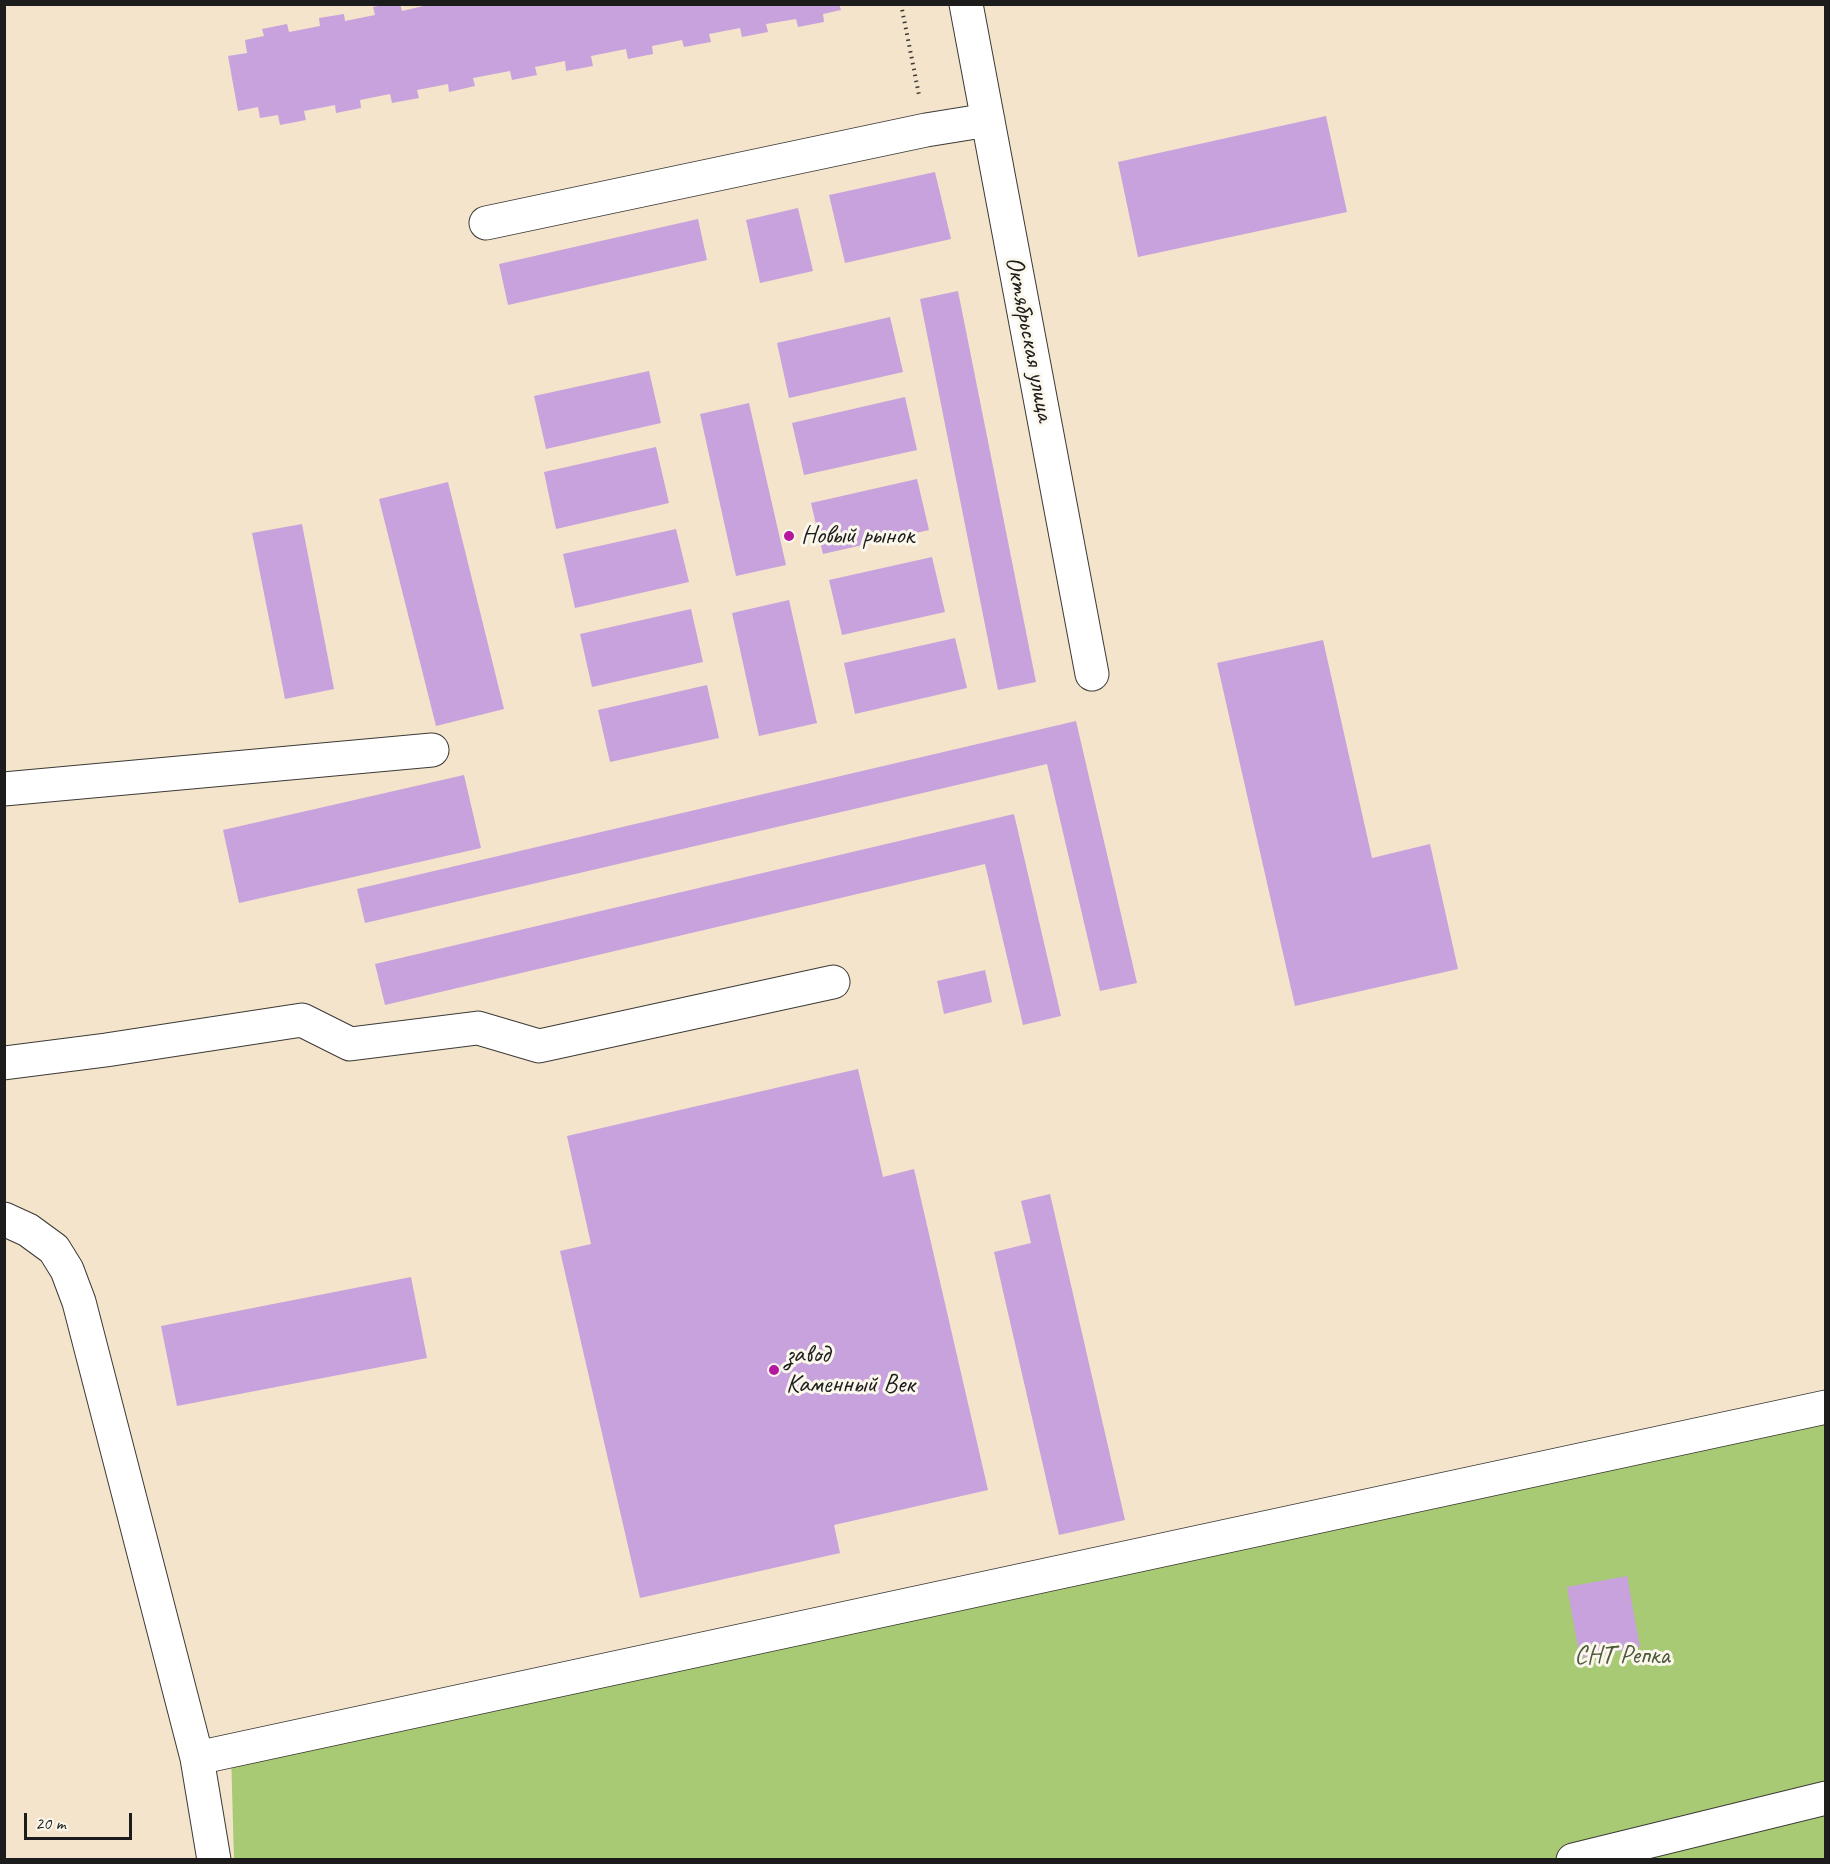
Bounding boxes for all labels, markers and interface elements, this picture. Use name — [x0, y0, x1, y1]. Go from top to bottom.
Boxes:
street label: Октябрьская улица — [998, 254, 1060, 424]
place label: Новый рынок — [801, 520, 914, 552]
marker: Новый рынок — [782, 529, 796, 543]
place label: завод Каменный Век — [786, 1339, 915, 1400]
marker: завод Каменный Век — [767, 1363, 781, 1377]
park label: СНТ Репка — [1574, 1640, 1670, 1672]
scale bar — [27, 1801, 135, 1839]
text: 20 m — [35, 1812, 66, 1834]

